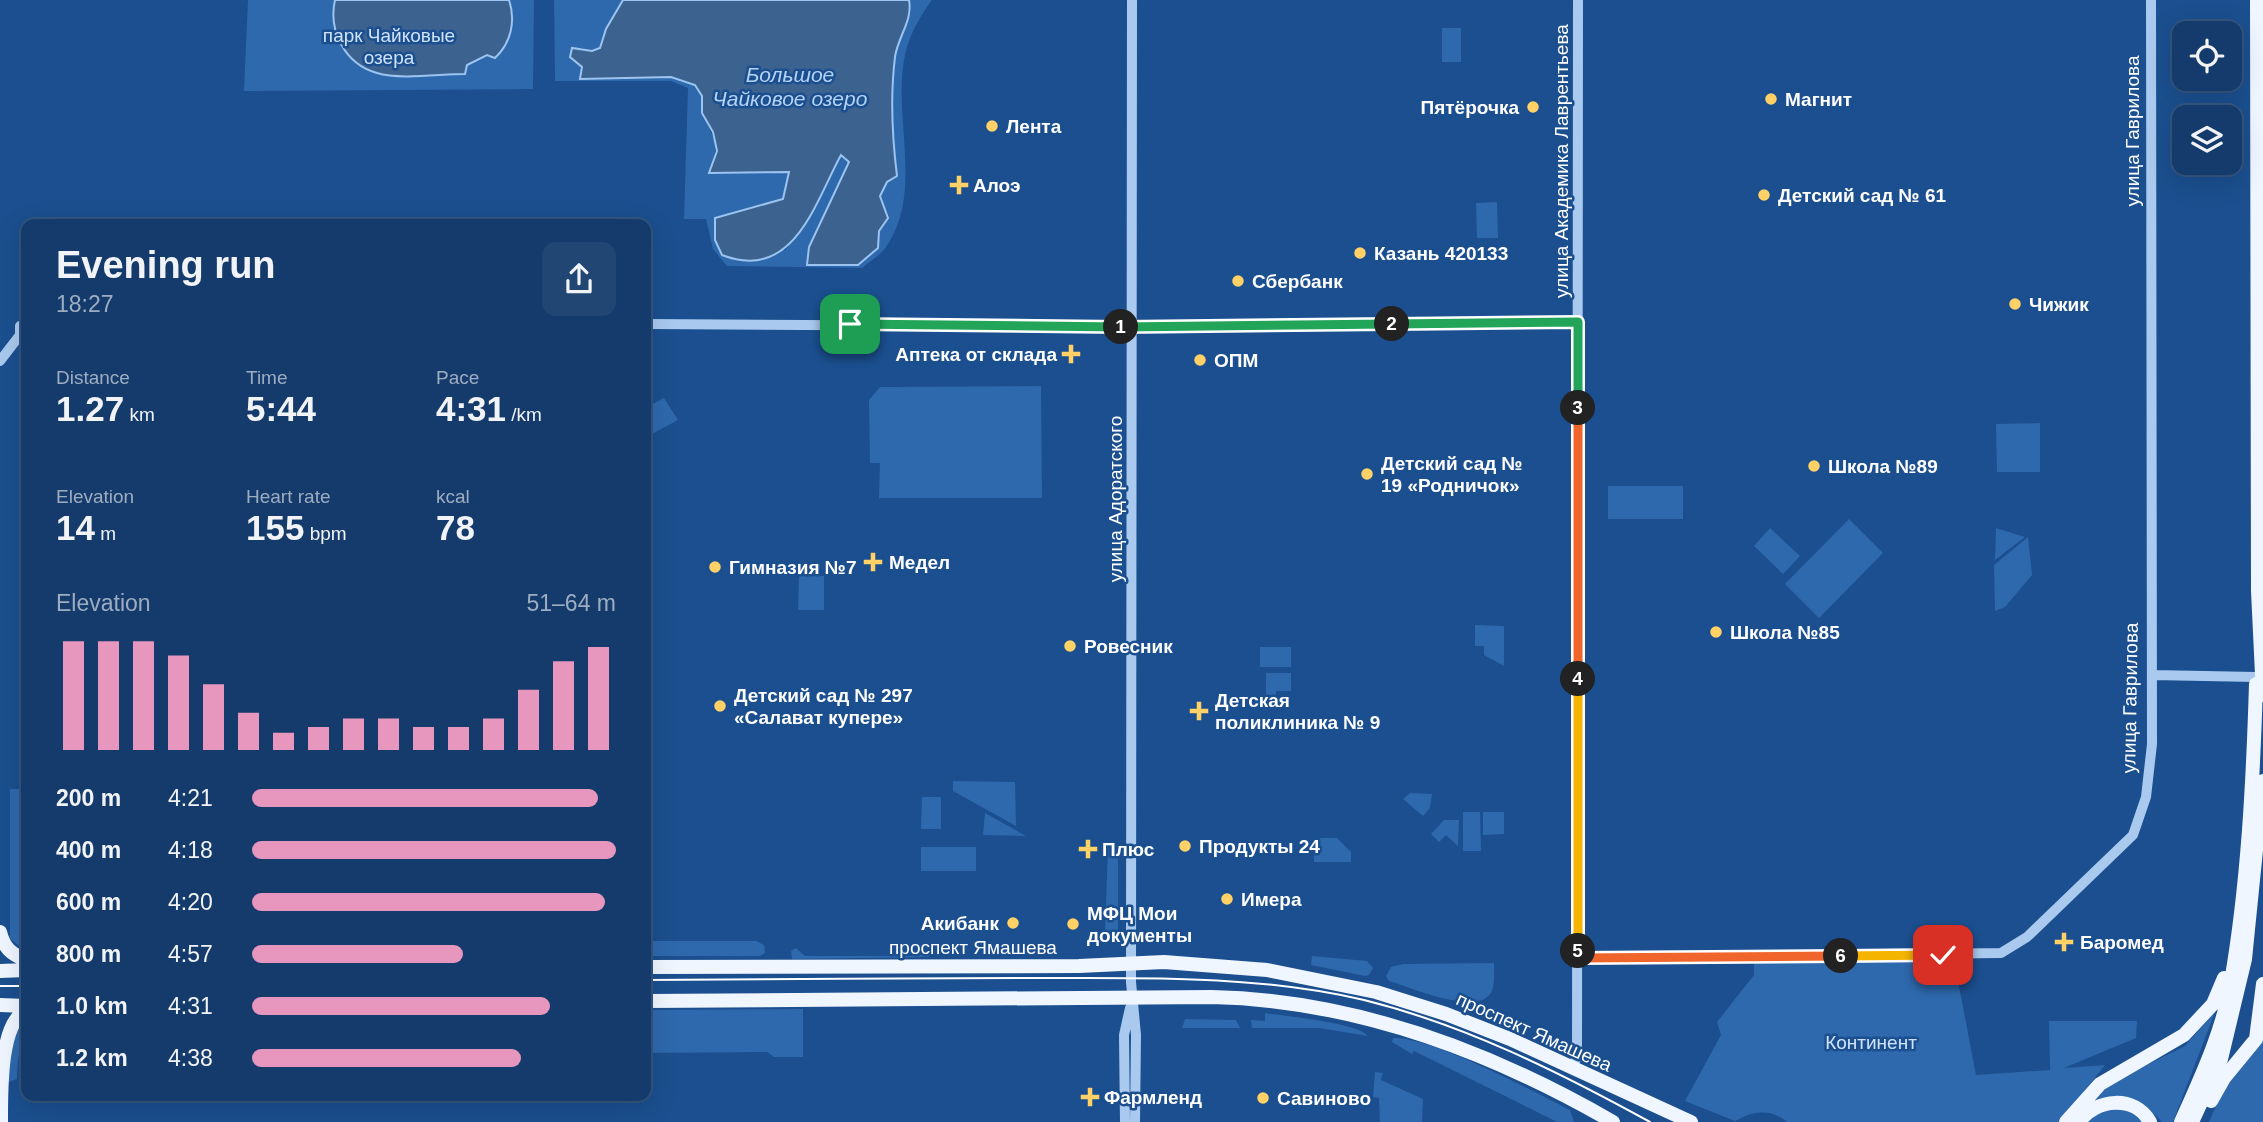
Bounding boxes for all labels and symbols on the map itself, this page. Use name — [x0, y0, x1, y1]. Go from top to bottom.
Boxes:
street label: улица Академика Лаврентьева — [1551, 24, 1572, 298]
park label: парк Чайковые озера — [323, 25, 455, 68]
street label: улица Гаврилова — [2122, 55, 2143, 206]
water label: Большое Чайковое озеро — [713, 63, 868, 110]
place label: Магнит — [1785, 89, 1852, 110]
marker: Магнит — [1763, 91, 1779, 107]
place label: Пятёрочка — [1421, 97, 1519, 118]
marker: Пятёрочка — [1525, 99, 1541, 115]
place label: Лента — [1006, 116, 1062, 137]
marker: Лента — [984, 118, 1000, 134]
place label: Алоэ — [973, 175, 1020, 196]
marker: Алоэ — [951, 177, 967, 193]
place label: Детский сад № 61 — [1778, 185, 1947, 206]
marker: Детский сад № 61 — [1756, 187, 1772, 203]
place label: Казань 420133 — [1374, 243, 1508, 264]
marker: Казань 420133 — [1352, 245, 1368, 261]
place label: Сбербанк — [1252, 271, 1343, 292]
marker: Сбербанк — [1230, 273, 1246, 289]
pin — [820, 294, 880, 354]
place label: Чижик — [2029, 294, 2089, 315]
marker: Чижик — [2007, 296, 2023, 312]
pin: 2 — [1374, 306, 1410, 342]
pin: 1 — [1104, 310, 1138, 344]
place label: Аптека от склада — [895, 344, 1057, 365]
marker: Аптека от склада — [1063, 346, 1079, 362]
place label: ОПМ — [1214, 350, 1258, 371]
marker: ОПМ — [1192, 352, 1208, 368]
pin: 3 — [1560, 390, 1596, 426]
street label: улица Адоратского — [1105, 416, 1126, 582]
place label: Детский сад № 19 «Родничок» — [1381, 453, 1523, 496]
place label: Школа №89 — [1828, 456, 1938, 477]
marker: Школа №89 — [1806, 458, 1822, 474]
marker: Детский сад № 19 «Родничок» — [1359, 466, 1375, 482]
marker: Медел — [863, 552, 883, 572]
place label: Медел — [889, 552, 950, 573]
place label: Гимназия №7 — [729, 557, 857, 578]
marker: Гимназия №7 — [707, 559, 723, 575]
place label: Школа №85 — [1730, 622, 1840, 643]
street label: улица Гаврилова — [2118, 622, 2142, 774]
marker: Школа №85 — [1708, 624, 1724, 640]
place label: Ровесник — [1084, 636, 1173, 657]
marker: Ровесник — [1062, 638, 1078, 654]
pin: 4 — [1560, 662, 1596, 696]
place label: Детский сад № 297 «Салават купере» — [734, 685, 913, 728]
place label: Детская поликлиника № 9 — [1215, 690, 1380, 733]
marker: Детский сад № 297 «Салават купере» — [712, 698, 728, 714]
marker: Детская поликлиника № 9 — [1189, 701, 1209, 721]
place label: Продукты 24 — [1199, 836, 1320, 857]
marker: Продукты 24 — [1177, 838, 1193, 854]
place label: Плюс — [1102, 839, 1155, 860]
marker: Плюс — [1080, 841, 1096, 857]
place label: Имера — [1241, 889, 1302, 910]
marker: Имера — [1219, 891, 1235, 907]
place label: МФЦ Мои документы — [1087, 903, 1192, 946]
place label: Акибанк — [921, 913, 999, 934]
marker: Акибанк — [1005, 915, 1021, 931]
marker: МФЦ Мои документы — [1065, 916, 1081, 932]
pin — [1913, 925, 1973, 985]
marker: Баромед — [2054, 932, 2074, 952]
place label: Баромед — [2080, 932, 2164, 953]
pin: 5 — [1560, 934, 1596, 968]
street label: проспект Ямашева — [889, 937, 1057, 958]
pin: 6 — [1824, 939, 1858, 974]
street label: проспект Ямашева — [1453, 988, 1615, 1076]
park label: Континент — [1825, 1032, 1917, 1053]
place label: Фармленд — [1104, 1087, 1202, 1108]
place label: Савиново — [1277, 1088, 1371, 1109]
marker: Фармленд — [1082, 1089, 1098, 1105]
marker: Савиново — [1255, 1090, 1271, 1106]

